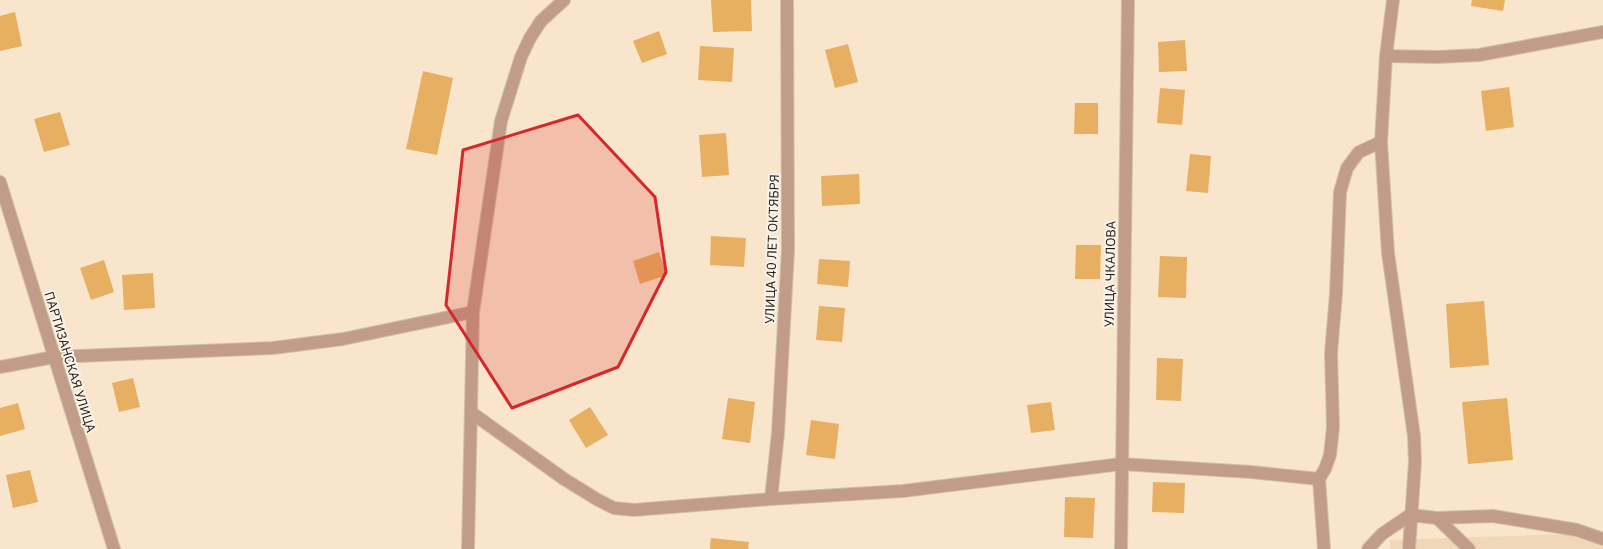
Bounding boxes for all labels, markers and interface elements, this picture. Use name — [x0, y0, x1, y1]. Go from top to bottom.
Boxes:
street label: УЛИЦА 40 ЛЕТ ОКТЯБРЯ — [761, 174, 783, 324]
street label: УЛИЦА ЧКАЛОВА — [1101, 220, 1119, 327]
street label: ПАРТИЗАНСКАЯ УЛИЦА — [40, 290, 100, 435]

